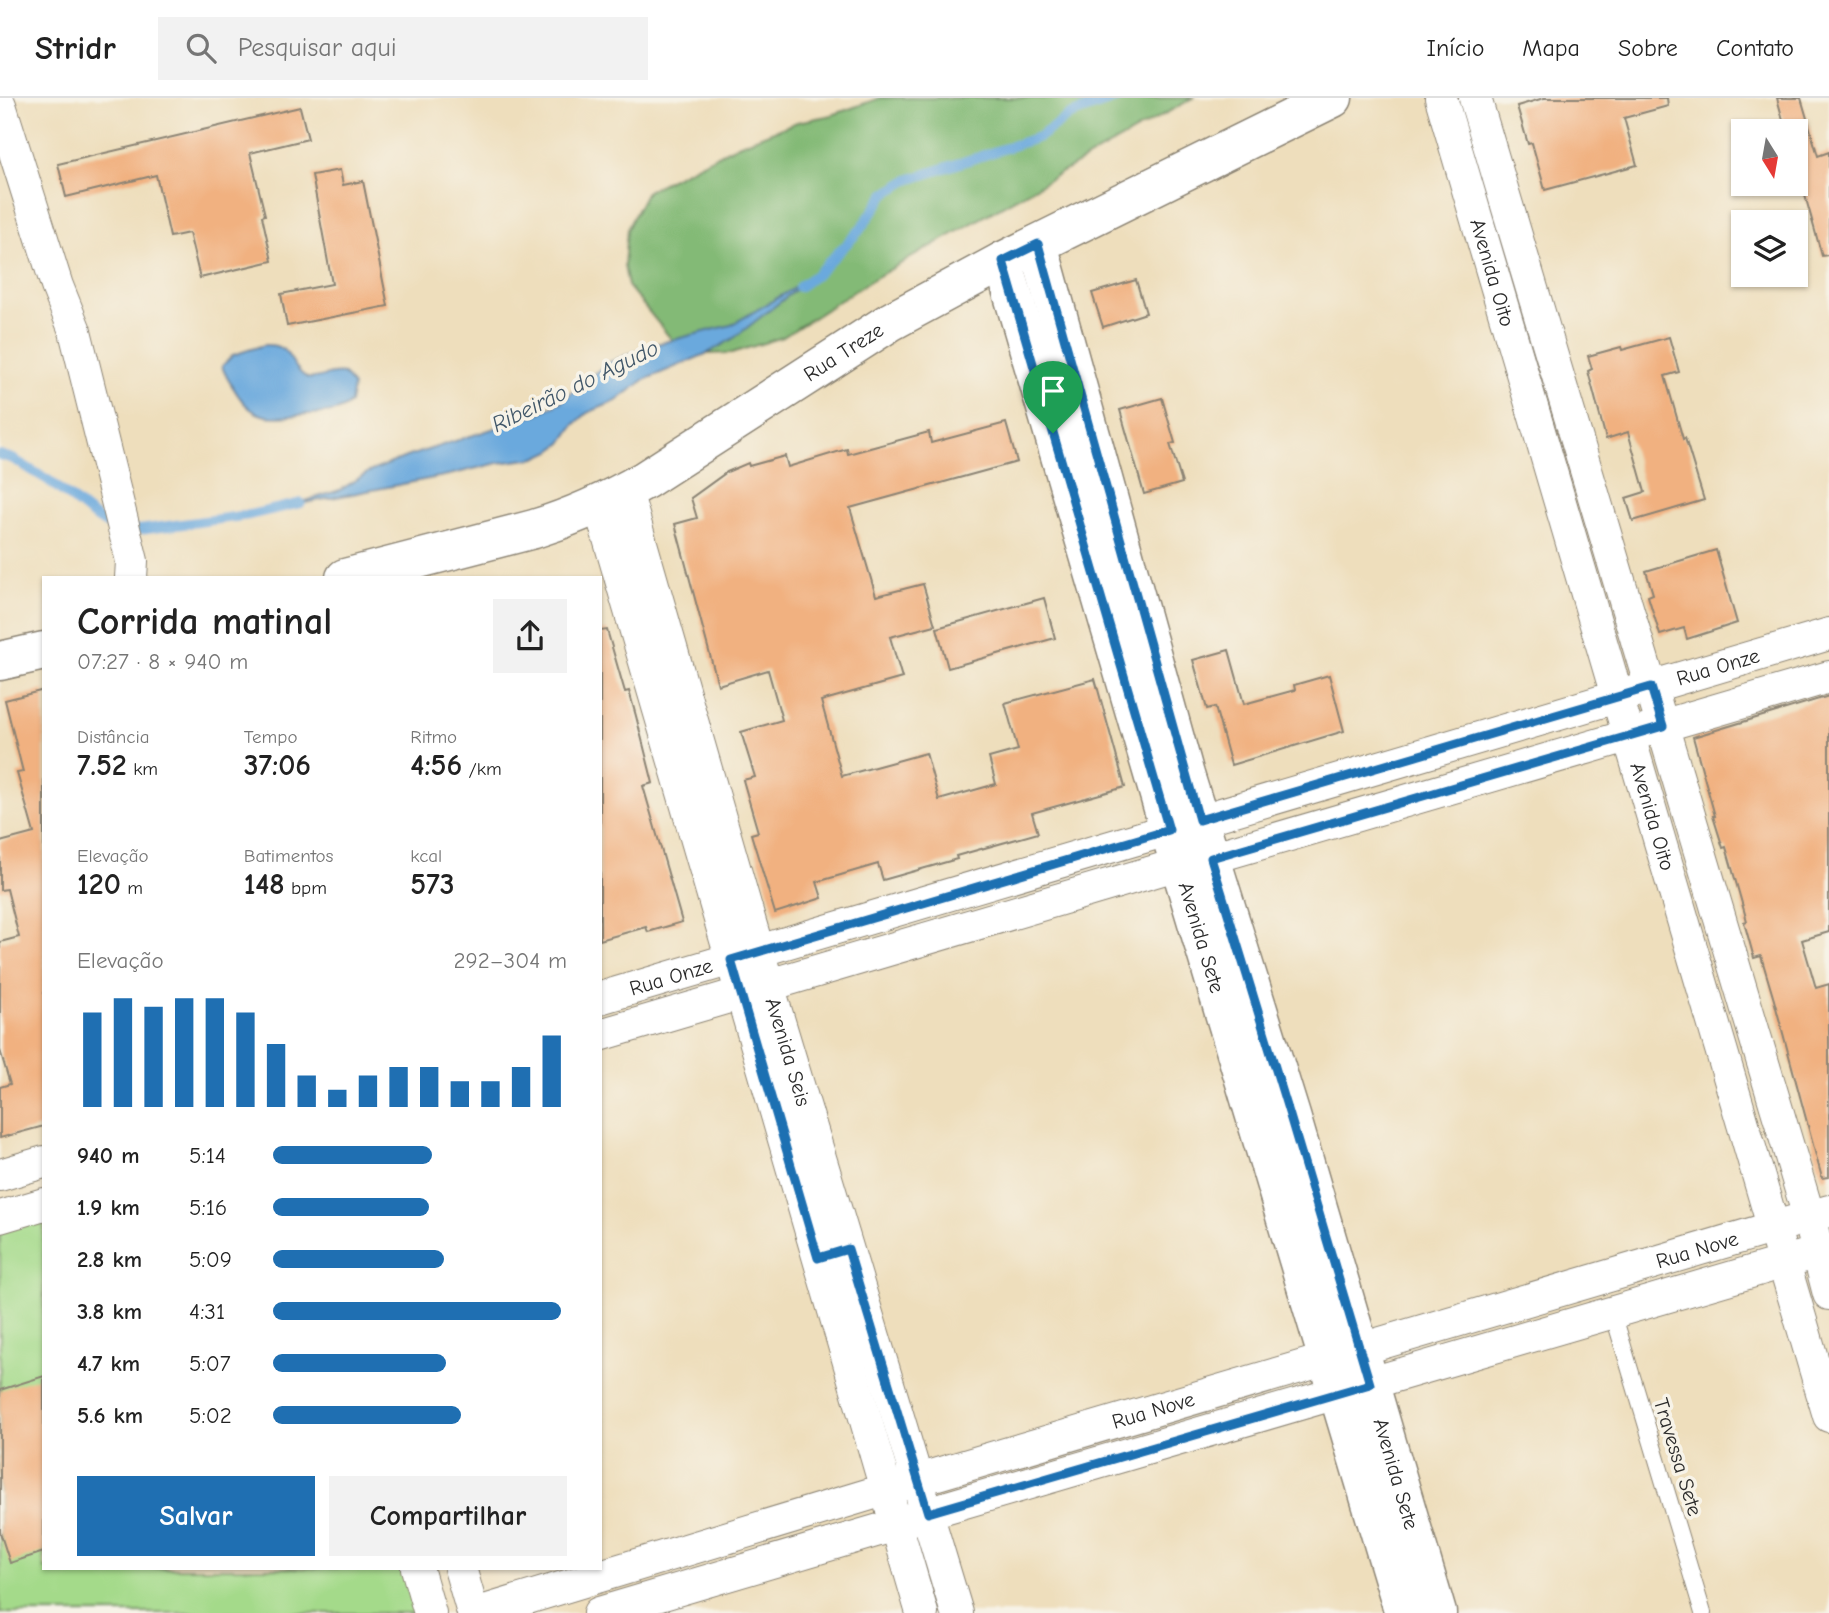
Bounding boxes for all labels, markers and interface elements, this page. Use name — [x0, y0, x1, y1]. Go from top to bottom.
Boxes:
search box — [158, 17, 648, 80]
text: Stridr — [35, 29, 116, 67]
icon: search — [182, 29, 220, 67]
text: Pesquisar aqui — [238, 33, 397, 63]
text: Início — [1426, 34, 1484, 62]
text: Mapa — [1522, 34, 1580, 62]
text: Sobre — [1618, 34, 1678, 62]
text: Contato — [1716, 34, 1794, 62]
north arrow — [1731, 119, 1808, 196]
map controls — [1731, 119, 1808, 287]
button: layers — [1731, 210, 1808, 287]
street label: Avenida Oito — [1465, 216, 1520, 329]
street label: Rua Treze — [799, 318, 888, 386]
water label: Ribeirão do Agudo — [487, 334, 663, 438]
pin — [1023, 361, 1083, 433]
icon: arrive — [1034, 372, 1072, 410]
button: share — [493, 599, 567, 673]
text: Corrida matinal — [77, 600, 332, 644]
street label: Rua Onze — [1674, 643, 1762, 691]
text: 07:27 · 8 × 940 m — [77, 648, 248, 675]
text: Distância — [77, 726, 150, 748]
text: Tempo — [244, 726, 297, 748]
text: Ritmo — [410, 726, 457, 748]
text: 7.52 — [77, 748, 127, 783]
text: 37:06 — [244, 748, 311, 783]
text: 4:56 — [410, 748, 462, 783]
text: km — [127, 758, 158, 780]
text: /km — [462, 758, 502, 780]
street label: Avenida Oito — [1625, 760, 1680, 873]
text: Elevação — [77, 845, 149, 867]
text: Batimentos — [244, 845, 333, 867]
text: kcal — [410, 845, 442, 867]
text: 120 — [77, 867, 121, 902]
text: 148 — [244, 867, 285, 902]
text: 573 — [410, 867, 455, 902]
text: m — [121, 877, 143, 899]
text: bpm — [285, 877, 327, 899]
street label: Avenida Sete — [1174, 879, 1229, 996]
text: Elevação — [77, 947, 164, 974]
text: 292–304 m — [453, 947, 567, 974]
street label: Rua Onze — [627, 953, 715, 1001]
street label: Avenida Seis — [761, 995, 816, 1109]
text: 940 m — [77, 1142, 139, 1169]
text: 5:14 — [189, 1142, 226, 1169]
text: 1.9 km — [77, 1194, 140, 1221]
text: 5:16 — [189, 1194, 227, 1221]
street label: Rua Nove — [1653, 1226, 1741, 1273]
text: 2.8 km — [77, 1246, 142, 1273]
text: 5:09 — [189, 1246, 232, 1273]
text: 3.8 km — [77, 1298, 142, 1325]
text: 4:31 — [189, 1298, 225, 1325]
text: 4.7 km — [77, 1350, 140, 1377]
text: 5:07 — [189, 1350, 231, 1377]
street label: Rua Nove — [1109, 1387, 1197, 1434]
street label: Travessa Sete — [1649, 1395, 1707, 1519]
text: 5.6 km — [77, 1402, 143, 1429]
text: 5:02 — [189, 1402, 232, 1429]
street label: Avenida Sete — [1368, 1415, 1424, 1532]
button: Salvar — [77, 1476, 315, 1556]
button: Compartilhar — [329, 1476, 567, 1556]

